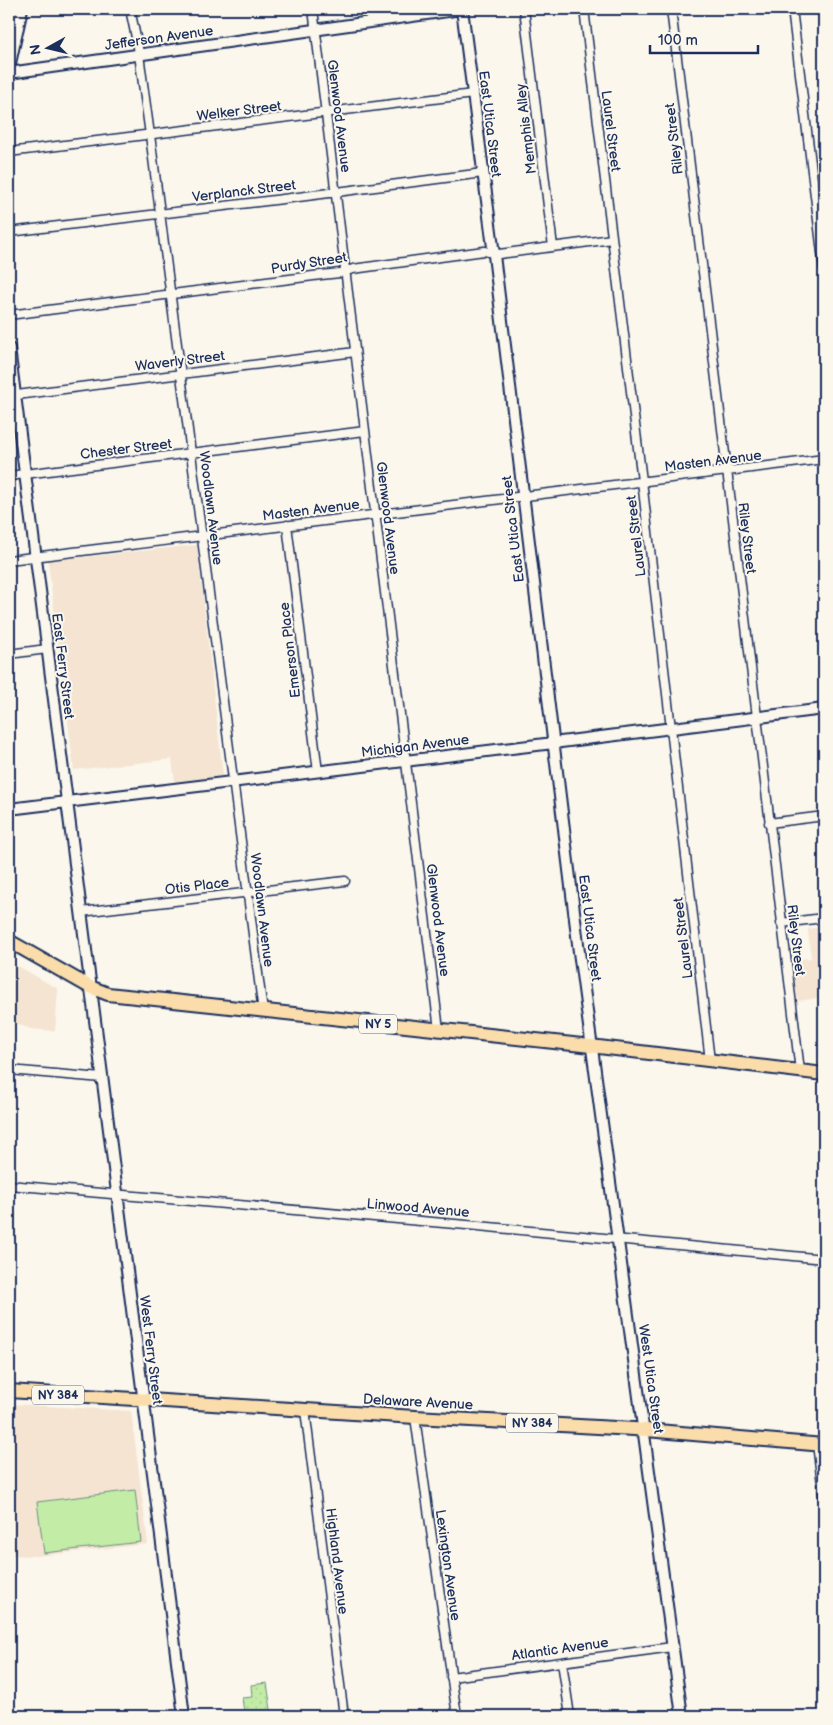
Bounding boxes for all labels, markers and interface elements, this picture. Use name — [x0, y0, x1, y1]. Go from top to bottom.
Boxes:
north arrow — [22, 22, 72, 72]
street label: Jefferson Avenue — [104, 22, 214, 54]
scale bar — [650, 22, 758, 54]
text: 100 m — [658, 31, 698, 50]
text: N — [26, 43, 45, 56]
street label: Glenwood Avenue — [324, 59, 354, 173]
street label: East Utica Street — [475, 70, 505, 179]
street label: Memphis Alley — [512, 82, 540, 175]
street label: Laurel Street — [598, 90, 624, 173]
street label: Welker Street — [196, 97, 283, 125]
street label: Riley Street — [661, 102, 687, 176]
street label: Verplanck Street — [191, 176, 297, 206]
street label: Purdy Street — [270, 248, 349, 277]
street label: Waverly Street — [134, 347, 227, 375]
street label: Chester Street — [79, 435, 173, 463]
street label: Masten Avenue — [663, 447, 763, 475]
street label: Woodlawn Avenue — [196, 450, 226, 566]
street label: Glenwood Avenue — [373, 461, 403, 575]
street label: East Utica Street — [498, 474, 528, 583]
street label: Laurel Street — [623, 494, 649, 577]
street label: Masten Avenue — [261, 496, 361, 524]
street label: Riley Street — [734, 501, 760, 575]
street label: Emerson Place — [276, 601, 304, 699]
street label: East Ferry Street — [48, 612, 78, 721]
street label: Michigan Avenue — [360, 731, 470, 761]
street label: Woodlawn Avenue — [247, 852, 277, 968]
street label: Glenwood Avenue — [423, 863, 453, 977]
street label: Otis Place — [164, 874, 230, 898]
street label: East Utica Street — [575, 874, 605, 983]
street label: Laurel Street — [670, 896, 696, 979]
street label: Riley Street — [783, 903, 809, 977]
road number: NY 5 — [359, 1014, 397, 1034]
street label: Linwood Avenue — [366, 1195, 470, 1221]
street label: West Ferry Street — [136, 1295, 166, 1406]
street label: West Utica Street — [635, 1323, 667, 1436]
road number: NY 384 — [32, 1386, 84, 1404]
street label: Delaware Avenue — [362, 1391, 474, 1413]
road number: NY 384 — [506, 1414, 558, 1432]
street label: Highland Avenue — [322, 1507, 352, 1615]
street label: Lexington Avenue — [432, 1508, 464, 1622]
street label: Atlantic Avenue — [511, 1634, 609, 1664]

